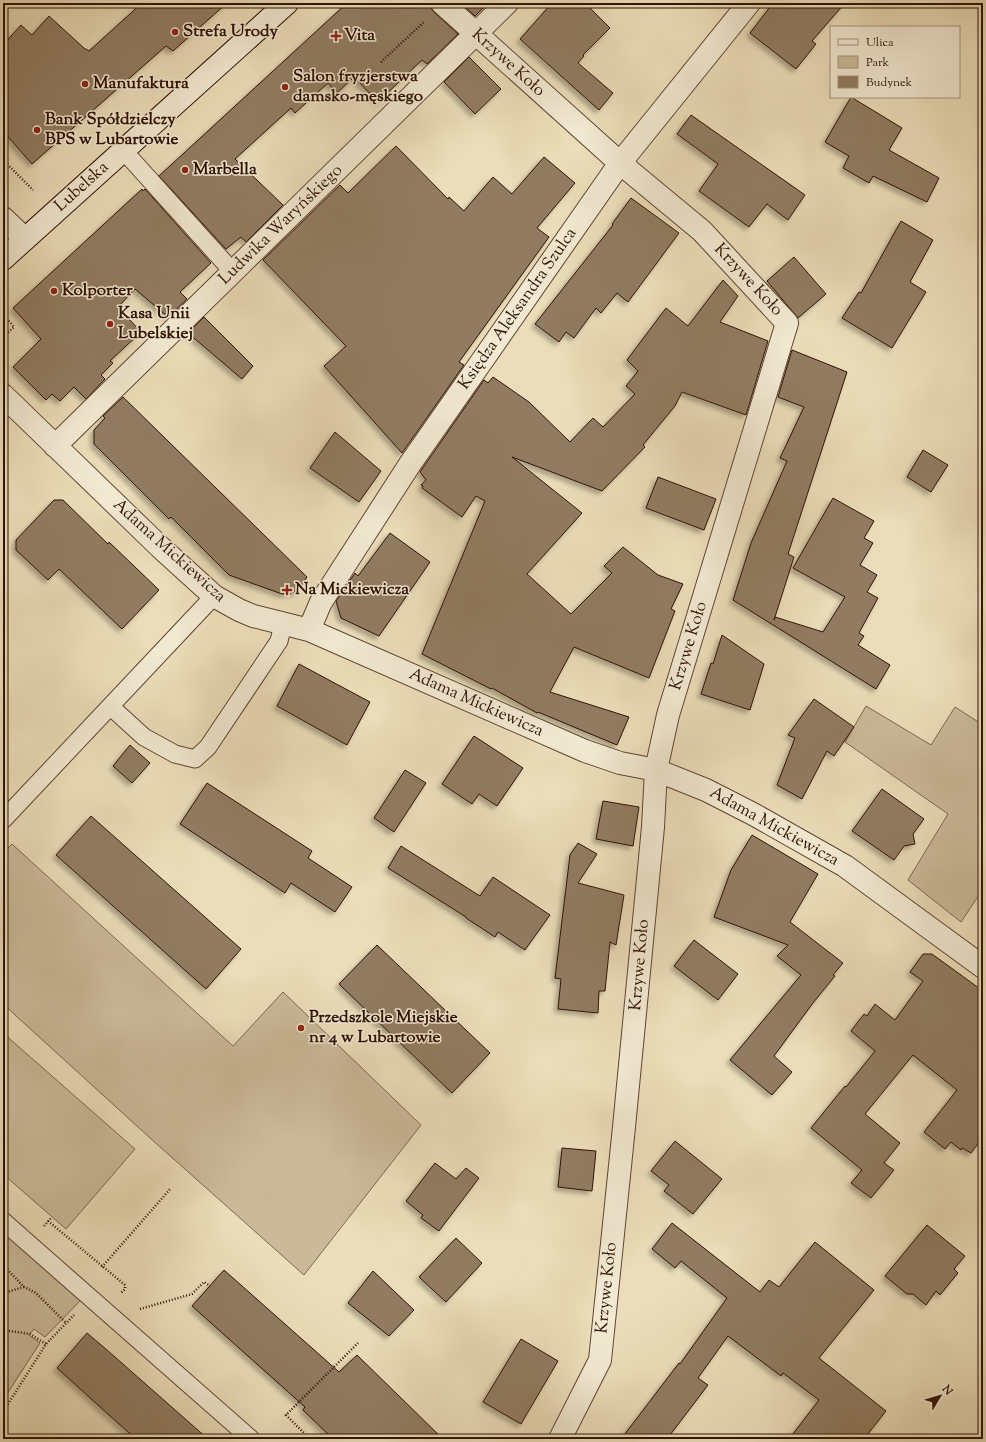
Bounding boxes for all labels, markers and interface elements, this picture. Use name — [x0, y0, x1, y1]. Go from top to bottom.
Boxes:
place label: Strefa Urody — [183, 20, 279, 44]
street label: Krzywe Koło — [466, 23, 550, 103]
place label: Vita — [344, 24, 375, 48]
legend — [830, 26, 960, 98]
marker: Strefa Urody — [170, 27, 180, 37]
marker: Vita — [331, 31, 341, 41]
text: Ulica — [866, 34, 894, 52]
text: Park — [866, 54, 889, 72]
place label: Salon fryzjerstwa damsko-męskiego — [293, 65, 423, 109]
place label: Manufaktura — [93, 72, 189, 96]
text: Budynek — [866, 74, 913, 92]
marker: Manufaktura — [80, 79, 90, 89]
marker: Salon fryzjerstwa damsko-męskiego — [280, 82, 290, 92]
place label: Bank Spółdzielczy BPS w Lubartowie — [45, 108, 179, 152]
marker: Bank Spółdzielczy BPS w Lubartowie — [32, 125, 42, 135]
street label: Lubelska — [50, 156, 114, 218]
place label: Marbella — [193, 158, 257, 182]
street label: Ludwika Waryńskiego — [214, 159, 348, 291]
marker: Marbella — [180, 165, 190, 175]
street label: Księdza Aleksandra Szulca — [453, 223, 583, 395]
street label: Krzywe Koło — [708, 238, 788, 322]
place label: Kolporter — [62, 279, 133, 303]
marker: Kolporter — [49, 286, 59, 296]
place label: Kasa Unii Lubelskiej — [118, 302, 193, 346]
marker: Kasa Unii Lubelskiej — [105, 319, 115, 329]
street label: Adama Mickiewicza — [107, 494, 231, 609]
place label: Na Mickiewicza — [295, 578, 409, 602]
marker: Na Mickiewicza — [282, 585, 292, 595]
street label: Krzywe Koło — [664, 599, 714, 693]
street label: Adama Mickiewicza — [405, 663, 547, 744]
street label: Adama Mickiewicza — [705, 781, 843, 873]
street label: Krzywe Koło — [624, 918, 656, 1012]
place label: Przedszkole Miejskie nr 4 w Lubartowie — [309, 1006, 458, 1050]
marker: Przedszkole Miejskie nr 4 w Lubartowie — [296, 1023, 306, 1033]
street label: Krzywe Koło — [590, 1241, 624, 1335]
north arrow — [920, 1376, 960, 1416]
text: N — [937, 1381, 956, 1399]

